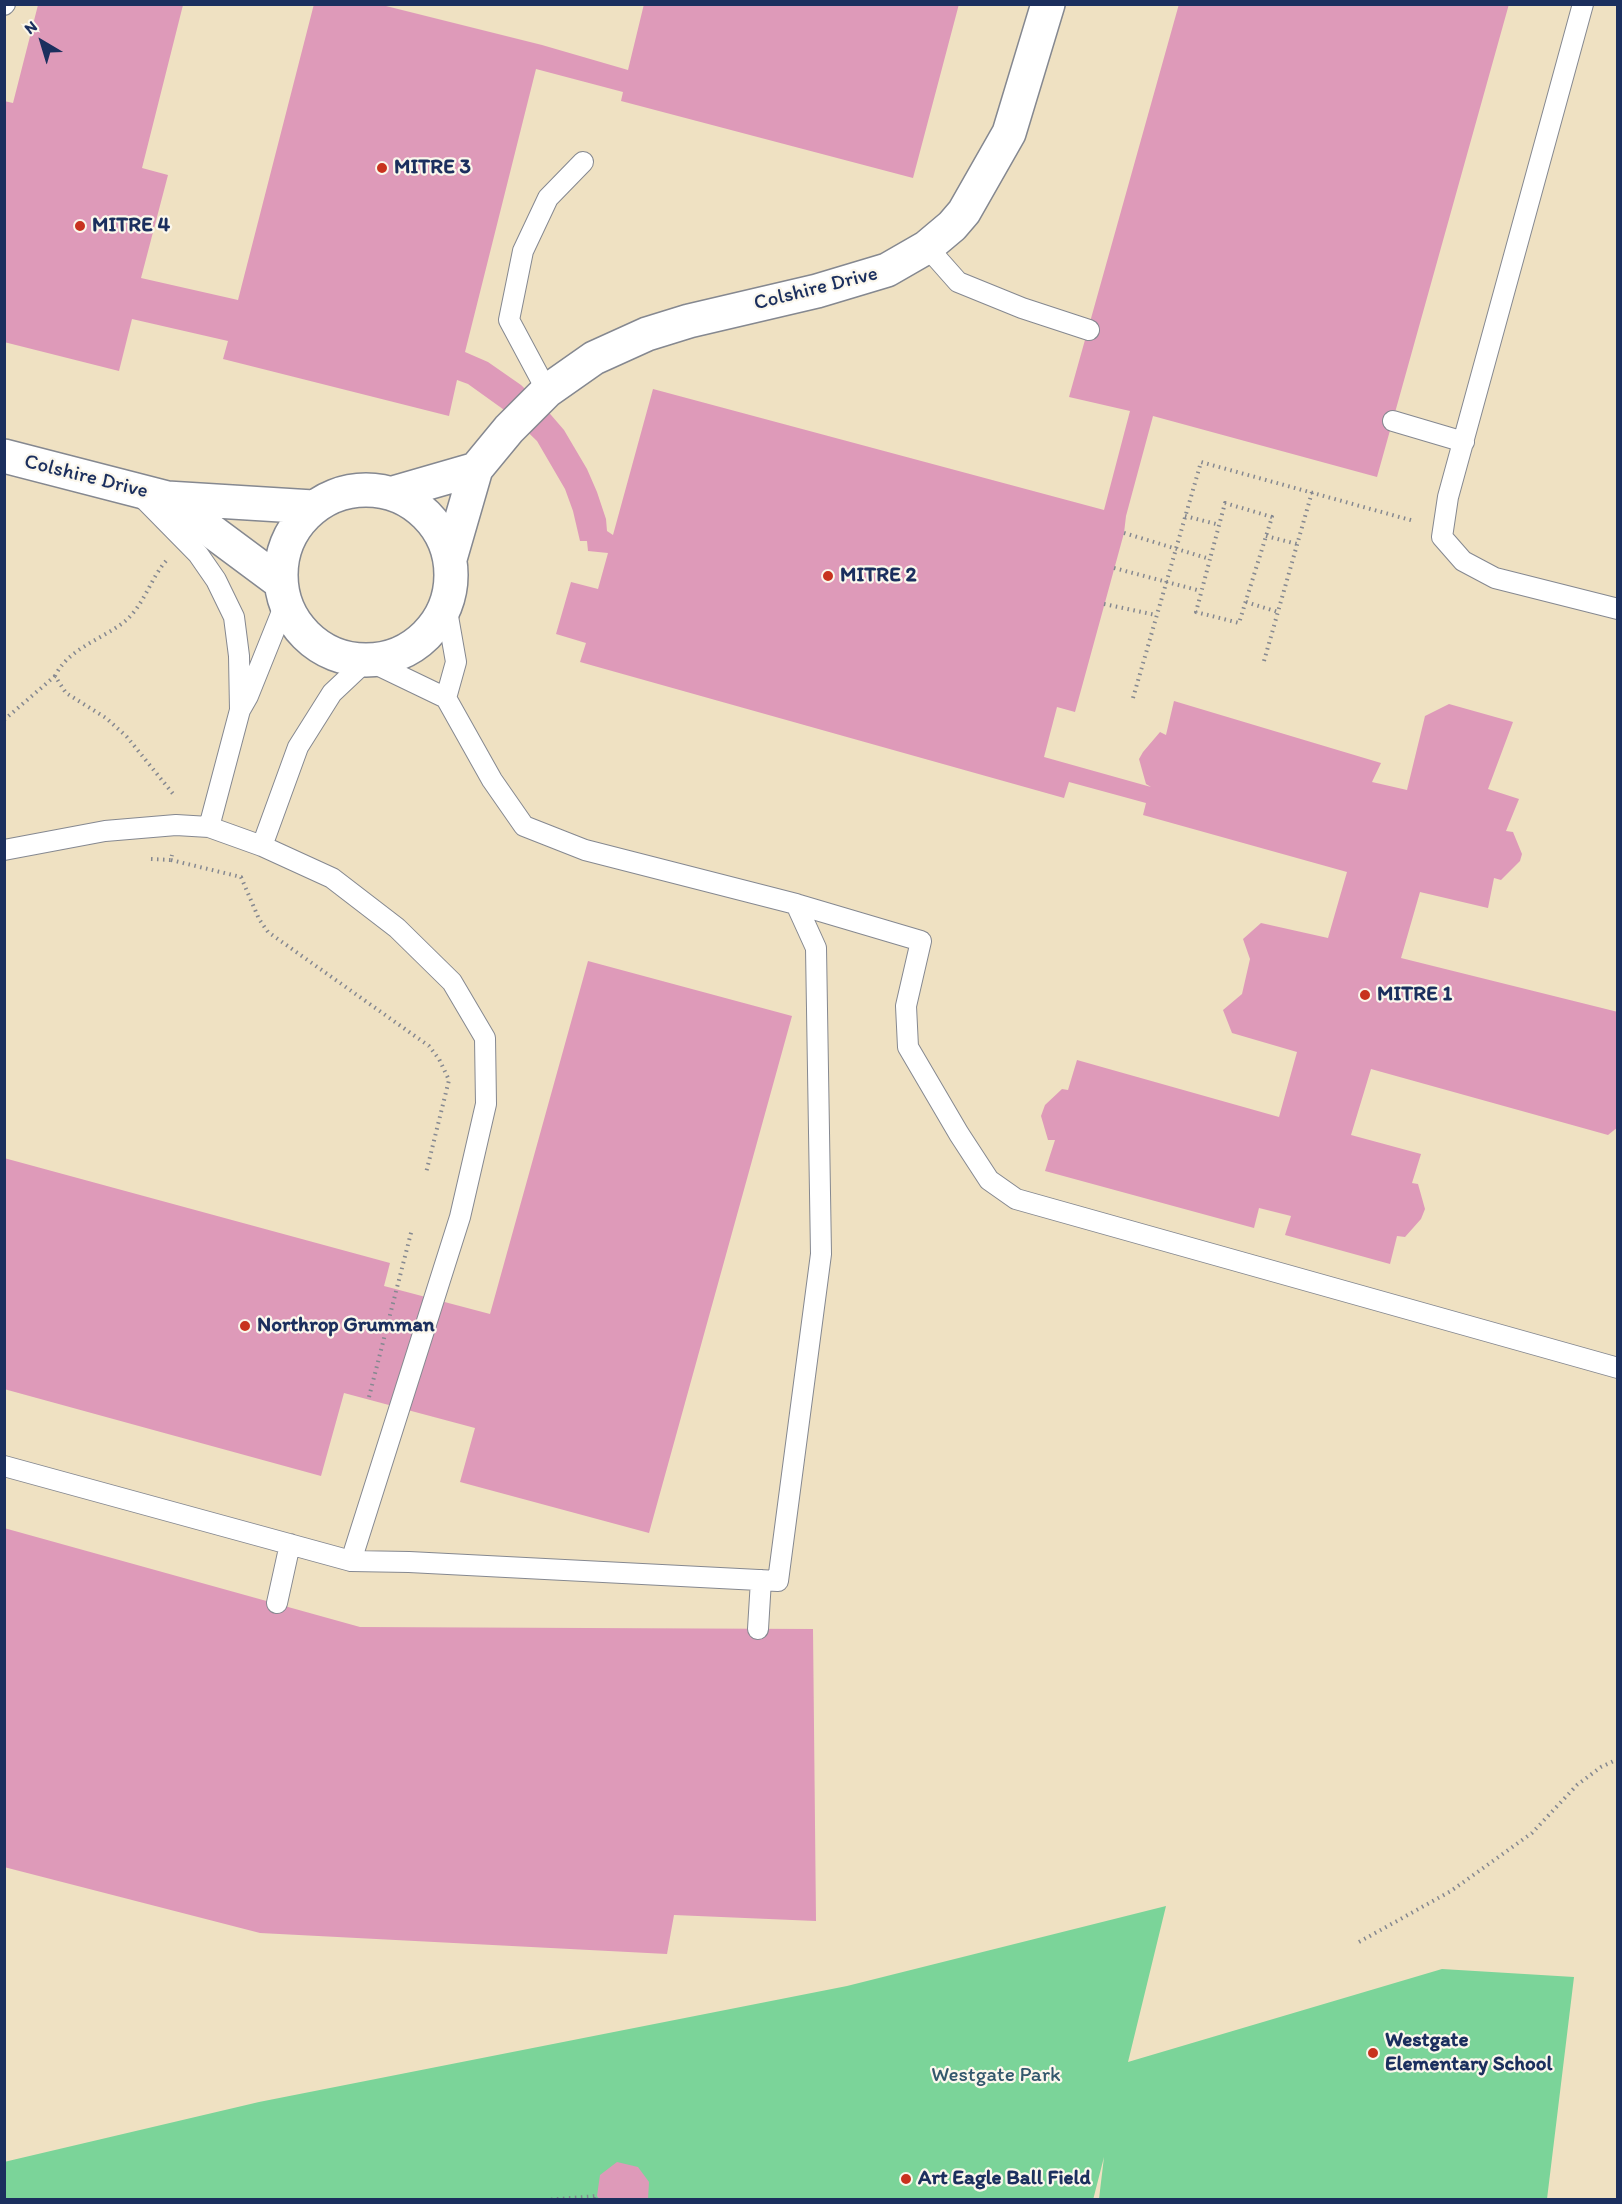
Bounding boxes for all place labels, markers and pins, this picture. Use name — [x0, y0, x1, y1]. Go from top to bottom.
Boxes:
place label: MITRE 3 — [394, 155, 471, 181]
marker: MITRE 3 — [375, 161, 389, 175]
place label: MITRE 4 — [92, 213, 170, 239]
marker: MITRE 4 — [73, 219, 87, 233]
place label: MITRE 2 — [840, 563, 917, 589]
marker: MITRE 2 — [821, 569, 835, 583]
place label: MITRE 1 — [1377, 982, 1452, 1008]
marker: MITRE 1 — [1358, 988, 1372, 1002]
place label: Northrop Grumman — [257, 1313, 435, 1339]
marker: Northrop Grumman — [238, 1319, 252, 1333]
place label: Westgate Elementary School — [1385, 2028, 1552, 2078]
marker: Westgate Elementary School — [1366, 2046, 1380, 2060]
place label: Art Eagle Ball Field — [918, 2166, 1091, 2192]
marker: Art Eagle Ball Field — [899, 2172, 913, 2186]

